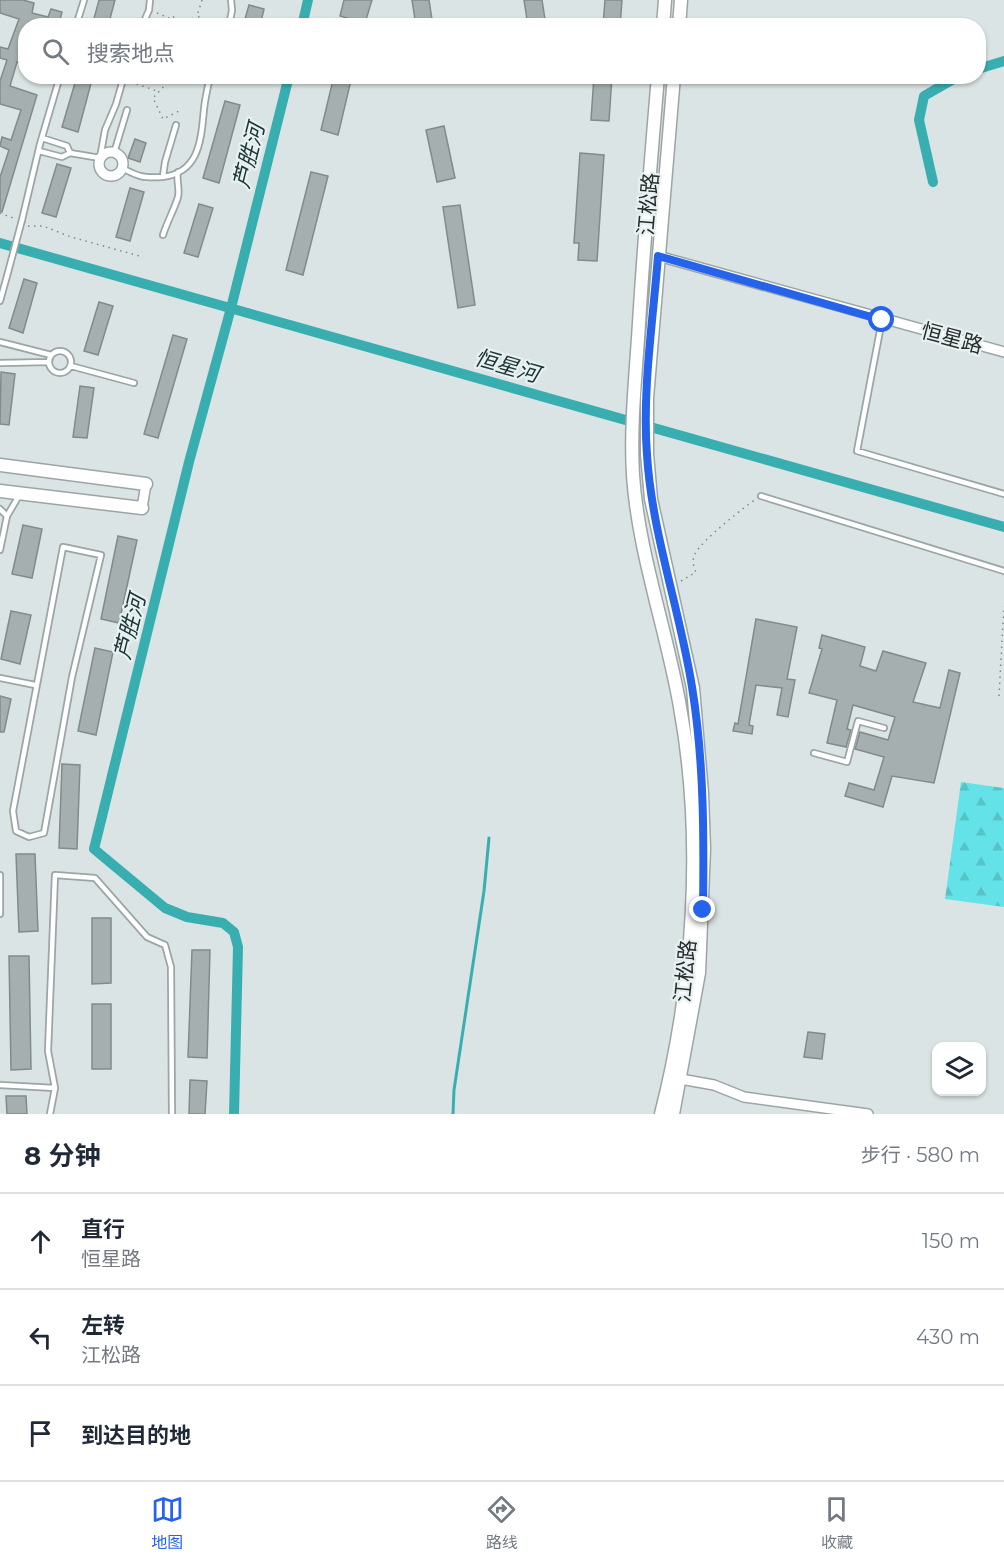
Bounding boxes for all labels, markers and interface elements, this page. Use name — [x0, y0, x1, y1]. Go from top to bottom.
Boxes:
search box — [18, 18, 986, 84]
icon: search — [39, 35, 72, 68]
text: 搜索地点 — [87, 40, 175, 67]
water label: 芦胜河 — [228, 117, 271, 191]
street label: 江松路 — [633, 172, 663, 236]
route start — [868, 306, 894, 332]
street label: 恒星路 — [918, 318, 986, 358]
water label: 恒星河 — [472, 344, 546, 389]
water label: 芦胜河 — [109, 588, 152, 662]
route end — [689, 896, 715, 922]
street label: 江松路 — [669, 938, 701, 1004]
map controls — [932, 1042, 986, 1096]
button: layers — [932, 1042, 986, 1096]
text: 8 分钟 — [24, 1140, 101, 1172]
text: 步行 · 580 m — [861, 1143, 980, 1167]
text: 直行 — [81, 1216, 125, 1243]
icon: ahead — [24, 1225, 57, 1258]
text: 150 m — [922, 1229, 980, 1253]
text: 恒星路 — [81, 1247, 141, 1271]
text: 左转 — [81, 1312, 125, 1339]
icon: left — [24, 1321, 57, 1354]
text: 430 m — [916, 1325, 980, 1349]
text: 江松路 — [81, 1343, 141, 1367]
icon: arrive — [24, 1417, 57, 1450]
text: 到达目的地 — [81, 1422, 191, 1449]
tab: 地图 — [151, 1493, 184, 1553]
tab: 路线 — [485, 1493, 518, 1553]
tab: 收藏 — [820, 1493, 853, 1553]

